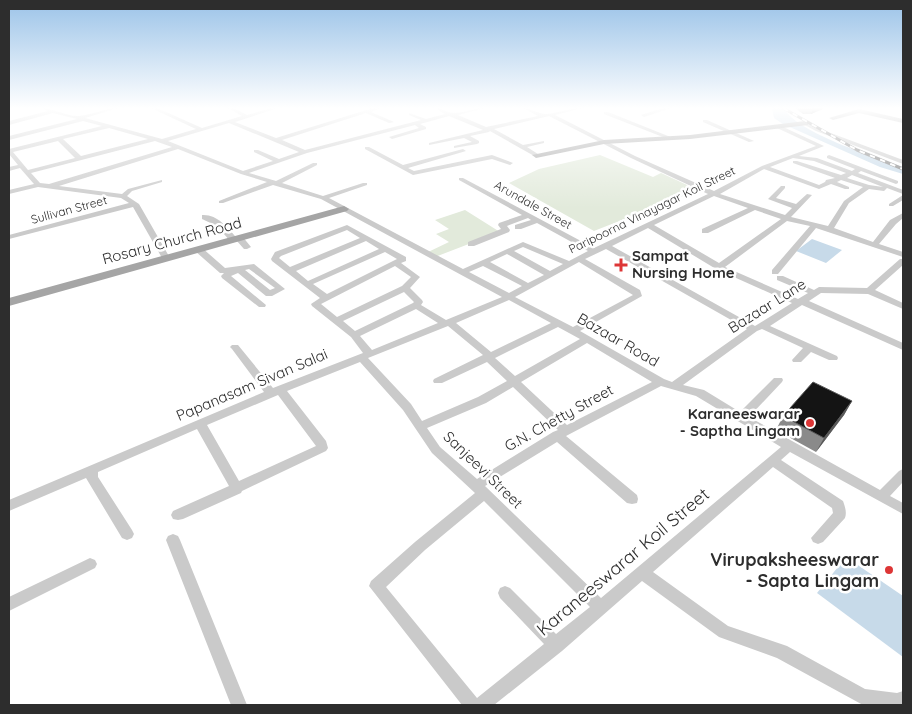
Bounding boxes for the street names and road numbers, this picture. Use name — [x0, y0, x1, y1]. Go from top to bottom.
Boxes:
street label: Paripoorna Vinayagar Koil Street — [566, 163, 737, 256]
street label: Arundale Street — [492, 177, 575, 232]
street label: Sullivan Street — [29, 192, 109, 227]
street label: Rosary Church Road — [100, 213, 244, 268]
street label: Bazaar Lane — [724, 274, 809, 337]
street label: Bazaar Road — [574, 308, 663, 371]
street label: Papanasam Sivan Salai — [173, 344, 330, 425]
street label: G.N. Chetty Street — [501, 380, 616, 455]
street label: Sanjeevi Street — [440, 427, 527, 512]
street label: Karaneeswarar Koil Street — [532, 483, 714, 641]

